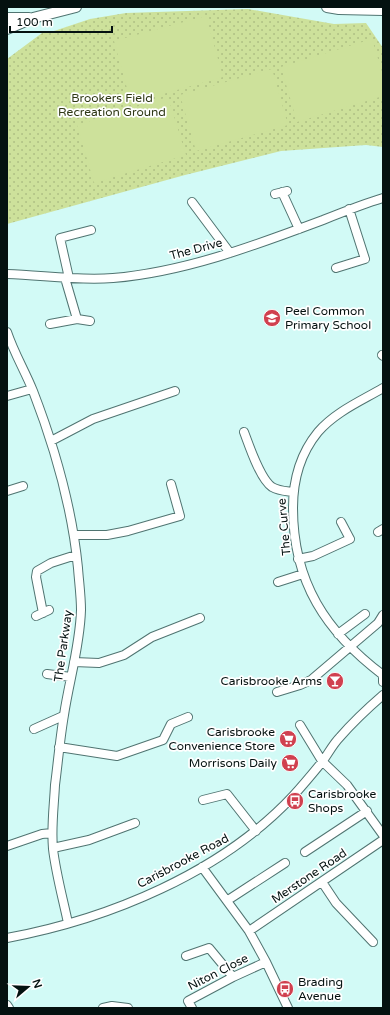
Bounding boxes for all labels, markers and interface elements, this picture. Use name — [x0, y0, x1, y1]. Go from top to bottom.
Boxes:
scale bar — [10, 8, 112, 34]
text: 100 m — [16, 15, 53, 29]
park label: Brookers Field Recreation Ground — [58, 91, 166, 119]
street label: The Drive — [168, 235, 224, 263]
place label: Peel Common Primary School — [285, 304, 371, 332]
school or university icon: Peel Common Primary School — [262, 308, 282, 328]
street label: The Curve — [274, 497, 293, 556]
street label: The Parkway — [51, 609, 75, 683]
bar icon: Carisbrooke Arms — [325, 671, 345, 691]
place label: Carisbrooke Arms — [220, 674, 322, 688]
place label: Carisbrooke Convenience Store — [168, 725, 275, 753]
supermarket icon: Carisbrooke Convenience Store — [278, 729, 298, 749]
supermarket icon: Morrisons Daily — [280, 753, 300, 773]
place label: Morrisons Daily — [189, 756, 278, 770]
place label: Carisbrooke Shops — [308, 787, 376, 815]
bus stop icon: Carisbrooke Shops — [285, 791, 305, 811]
street label: Carisbrooke Road — [135, 831, 231, 891]
street label: Merstone Road — [269, 846, 349, 906]
street label: Niton Close — [185, 951, 251, 993]
north arrow — [8, 967, 48, 1007]
place label: Brading Avenue — [298, 975, 343, 1003]
text: N — [29, 978, 45, 990]
bus stop icon: Brading Avenue — [275, 979, 295, 999]

